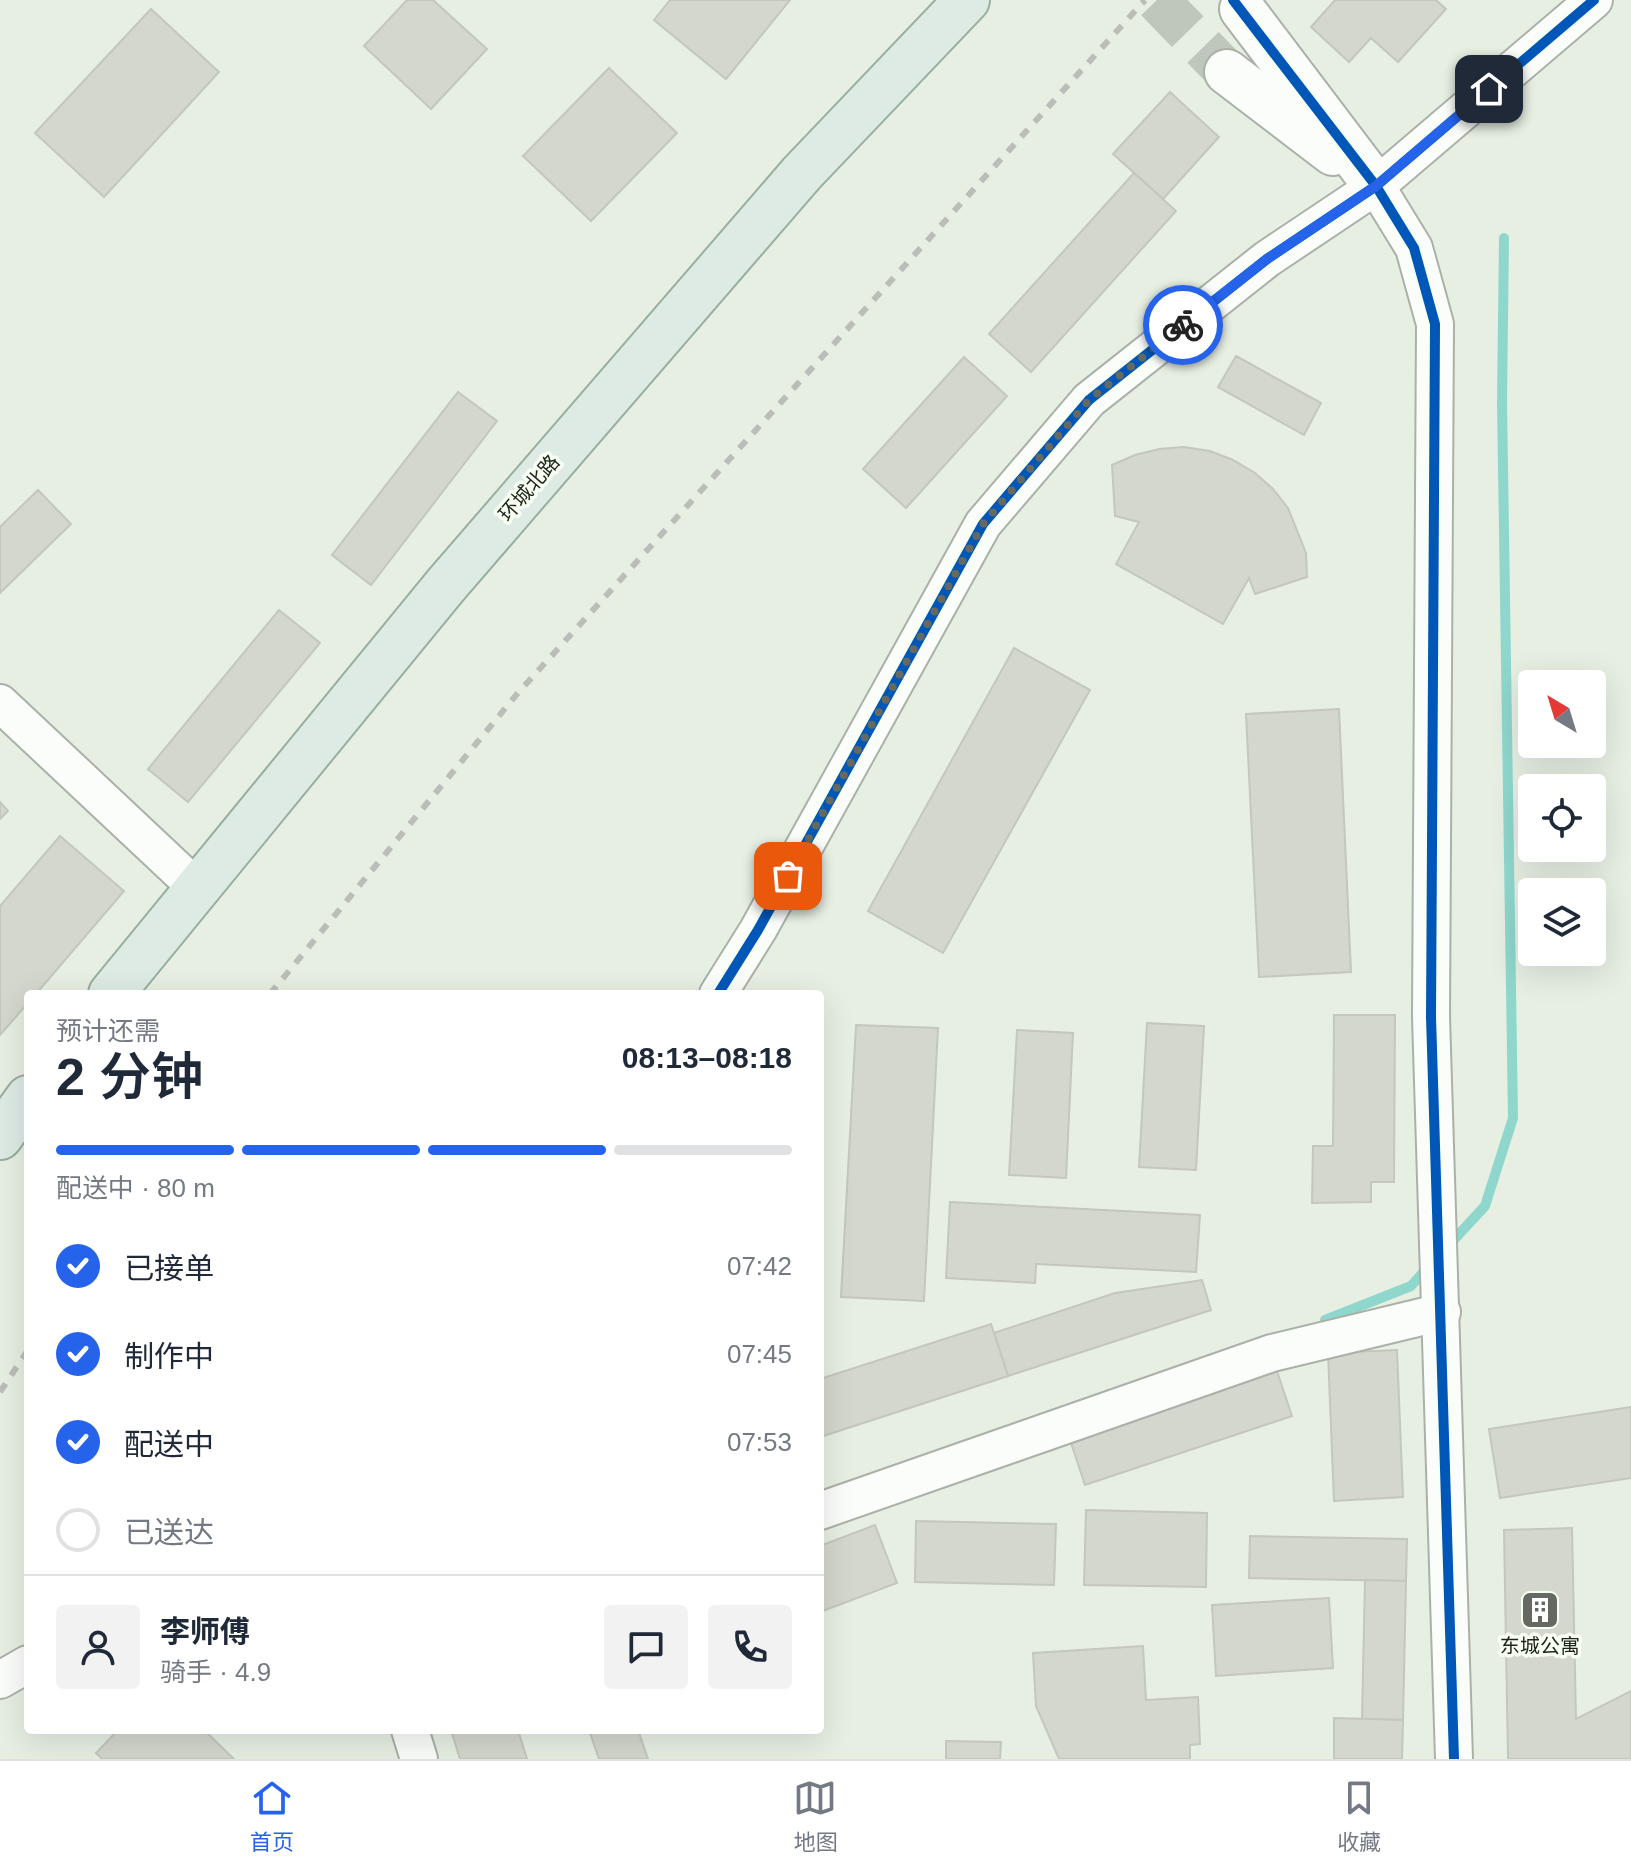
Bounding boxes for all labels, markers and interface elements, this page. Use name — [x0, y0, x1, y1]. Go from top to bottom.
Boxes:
pin — [1455, 55, 1523, 123]
icon: home — [1467, 67, 1511, 111]
courier — [1143, 285, 1223, 365]
icon: bike — [1161, 303, 1205, 347]
street label: 环城北路 — [494, 451, 564, 525]
north arrow — [1518, 670, 1606, 758]
map controls — [1518, 670, 1606, 966]
button: locate — [1518, 774, 1606, 862]
pin — [754, 842, 822, 910]
icon: bag — [766, 854, 810, 898]
button: layers — [1518, 878, 1606, 966]
text: 预计还需 — [56, 1016, 160, 1046]
text: 08:13–08:18 — [622, 1041, 792, 1074]
text: 2 分钟 — [56, 1048, 203, 1106]
text: 配送中 · 80 m — [56, 1173, 215, 1203]
icon: check — [56, 1244, 100, 1288]
text: 07:42 — [727, 1251, 792, 1281]
text: 已接单 — [124, 1252, 214, 1285]
icon: check — [56, 1332, 100, 1376]
text: 07:45 — [727, 1339, 792, 1369]
text: 制作中 — [124, 1340, 214, 1373]
icon: check — [56, 1420, 100, 1464]
text: 07:53 — [727, 1427, 792, 1457]
text: 配送中 — [124, 1428, 214, 1461]
text: 已送达 — [124, 1516, 214, 1549]
building icon: 东城公寓 — [1519, 1589, 1561, 1631]
button: person — [56, 1605, 140, 1689]
button: chat — [604, 1605, 688, 1689]
button: phone — [708, 1605, 792, 1689]
text: 李师傅 — [160, 1615, 250, 1648]
place label: 东城公寓 — [1500, 1635, 1580, 1657]
text: 骑手 · 4.9 — [160, 1657, 271, 1687]
tab: 首页 — [250, 1776, 294, 1856]
tab: 地图 — [793, 1776, 837, 1856]
tab: 收藏 — [1337, 1776, 1381, 1856]

